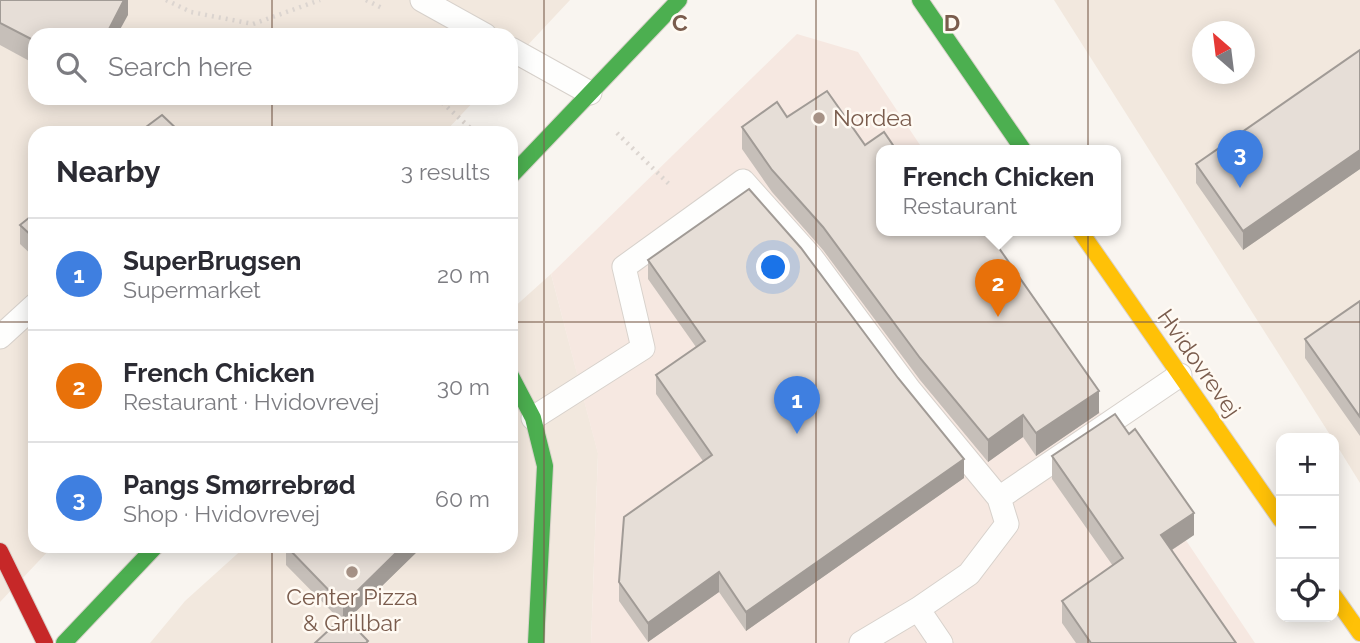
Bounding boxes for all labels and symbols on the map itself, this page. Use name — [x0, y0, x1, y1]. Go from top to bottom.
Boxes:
text: C — [672, 9, 688, 36]
text: D — [944, 9, 960, 36]
north arrow — [1192, 21, 1255, 84]
place label: Nordea — [833, 104, 912, 131]
marker: Nordea — [811, 110, 827, 126]
pin: 3 — [1217, 130, 1263, 188]
your location — [756, 250, 790, 284]
pin: 2 — [975, 259, 1021, 317]
street label: Hvidovrevej — [1152, 304, 1246, 422]
pin: 1 — [774, 376, 820, 434]
marker: Center Pizza & Grillbar — [344, 564, 360, 580]
place label: Center Pizza & Grillbar — [286, 583, 418, 636]

